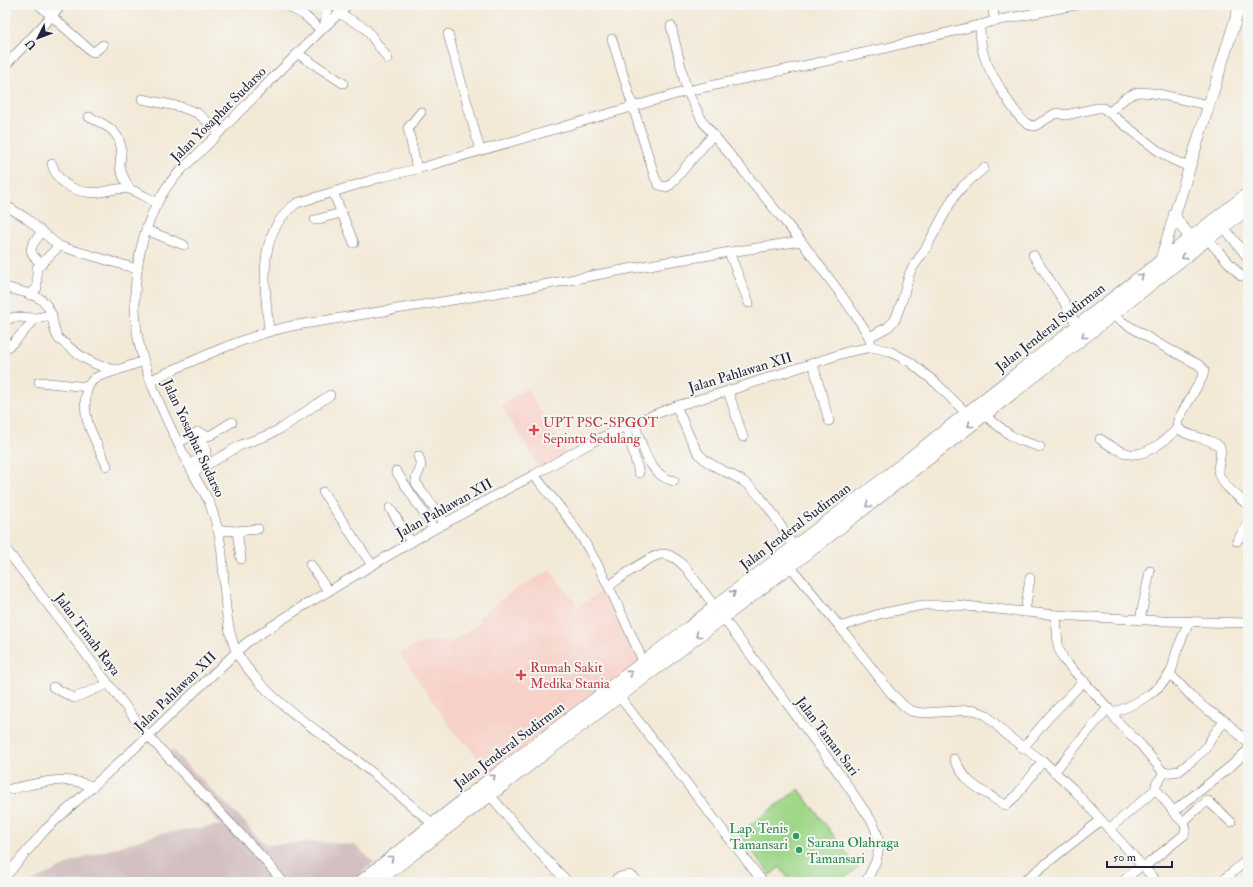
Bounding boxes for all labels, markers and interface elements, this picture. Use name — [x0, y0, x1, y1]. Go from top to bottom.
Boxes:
north arrow — [18, 18, 58, 58]
text: U — [23, 36, 39, 52]
street label: Jalan Yosaphat Sudarso — [166, 63, 271, 167]
one-way arrow — [1181, 252, 1188, 259]
one-way arrow — [1137, 274, 1144, 281]
street label: Jalan Jenderal Sudirman — [991, 279, 1108, 376]
one-way arrow — [1082, 332, 1089, 339]
street label: Jalan Pahlawan XII — [685, 349, 794, 397]
street label: Jalan Yosaphat Sudarso — [157, 376, 228, 501]
place label: UPT PSC-SPGOT Sepintu Sedulang — [543, 414, 659, 448]
one-way arrow — [968, 420, 975, 427]
marker: UPT PSC-SPGOT Sepintu Sedulang — [528, 424, 540, 436]
street label: Jalan Pahlawan XII — [392, 475, 496, 542]
street label: Jalan Jenderal Sudirman — [736, 479, 854, 574]
one-way arrow — [866, 500, 873, 507]
street label: Jalan Timah Raya — [50, 589, 124, 680]
one-way arrow — [728, 591, 735, 598]
one-way arrow — [696, 631, 703, 638]
street label: Jalan Pahlawan XII — [130, 648, 220, 735]
place label: Rumah Sakit Medika Stania — [530, 659, 610, 692]
marker: Rumah Sakit Medika Stania — [515, 669, 527, 681]
one-way arrow — [626, 671, 633, 678]
street label: Jalan Taman Sari — [792, 693, 863, 779]
street label: Jalan Jenderal Sudirman — [450, 698, 568, 793]
one-way arrow — [489, 775, 496, 782]
place label: Lap. Tenis Tamansari — [729, 820, 788, 853]
marker: Lap. Tenis Tamansari — [791, 831, 801, 841]
place label: Sarana Olahraga Tamansari — [807, 834, 899, 867]
scale bar — [1107, 843, 1172, 869]
marker: Sarana Olahraga Tamansari — [794, 845, 804, 855]
text: 50 m — [1113, 850, 1137, 865]
one-way arrow — [387, 855, 394, 862]

